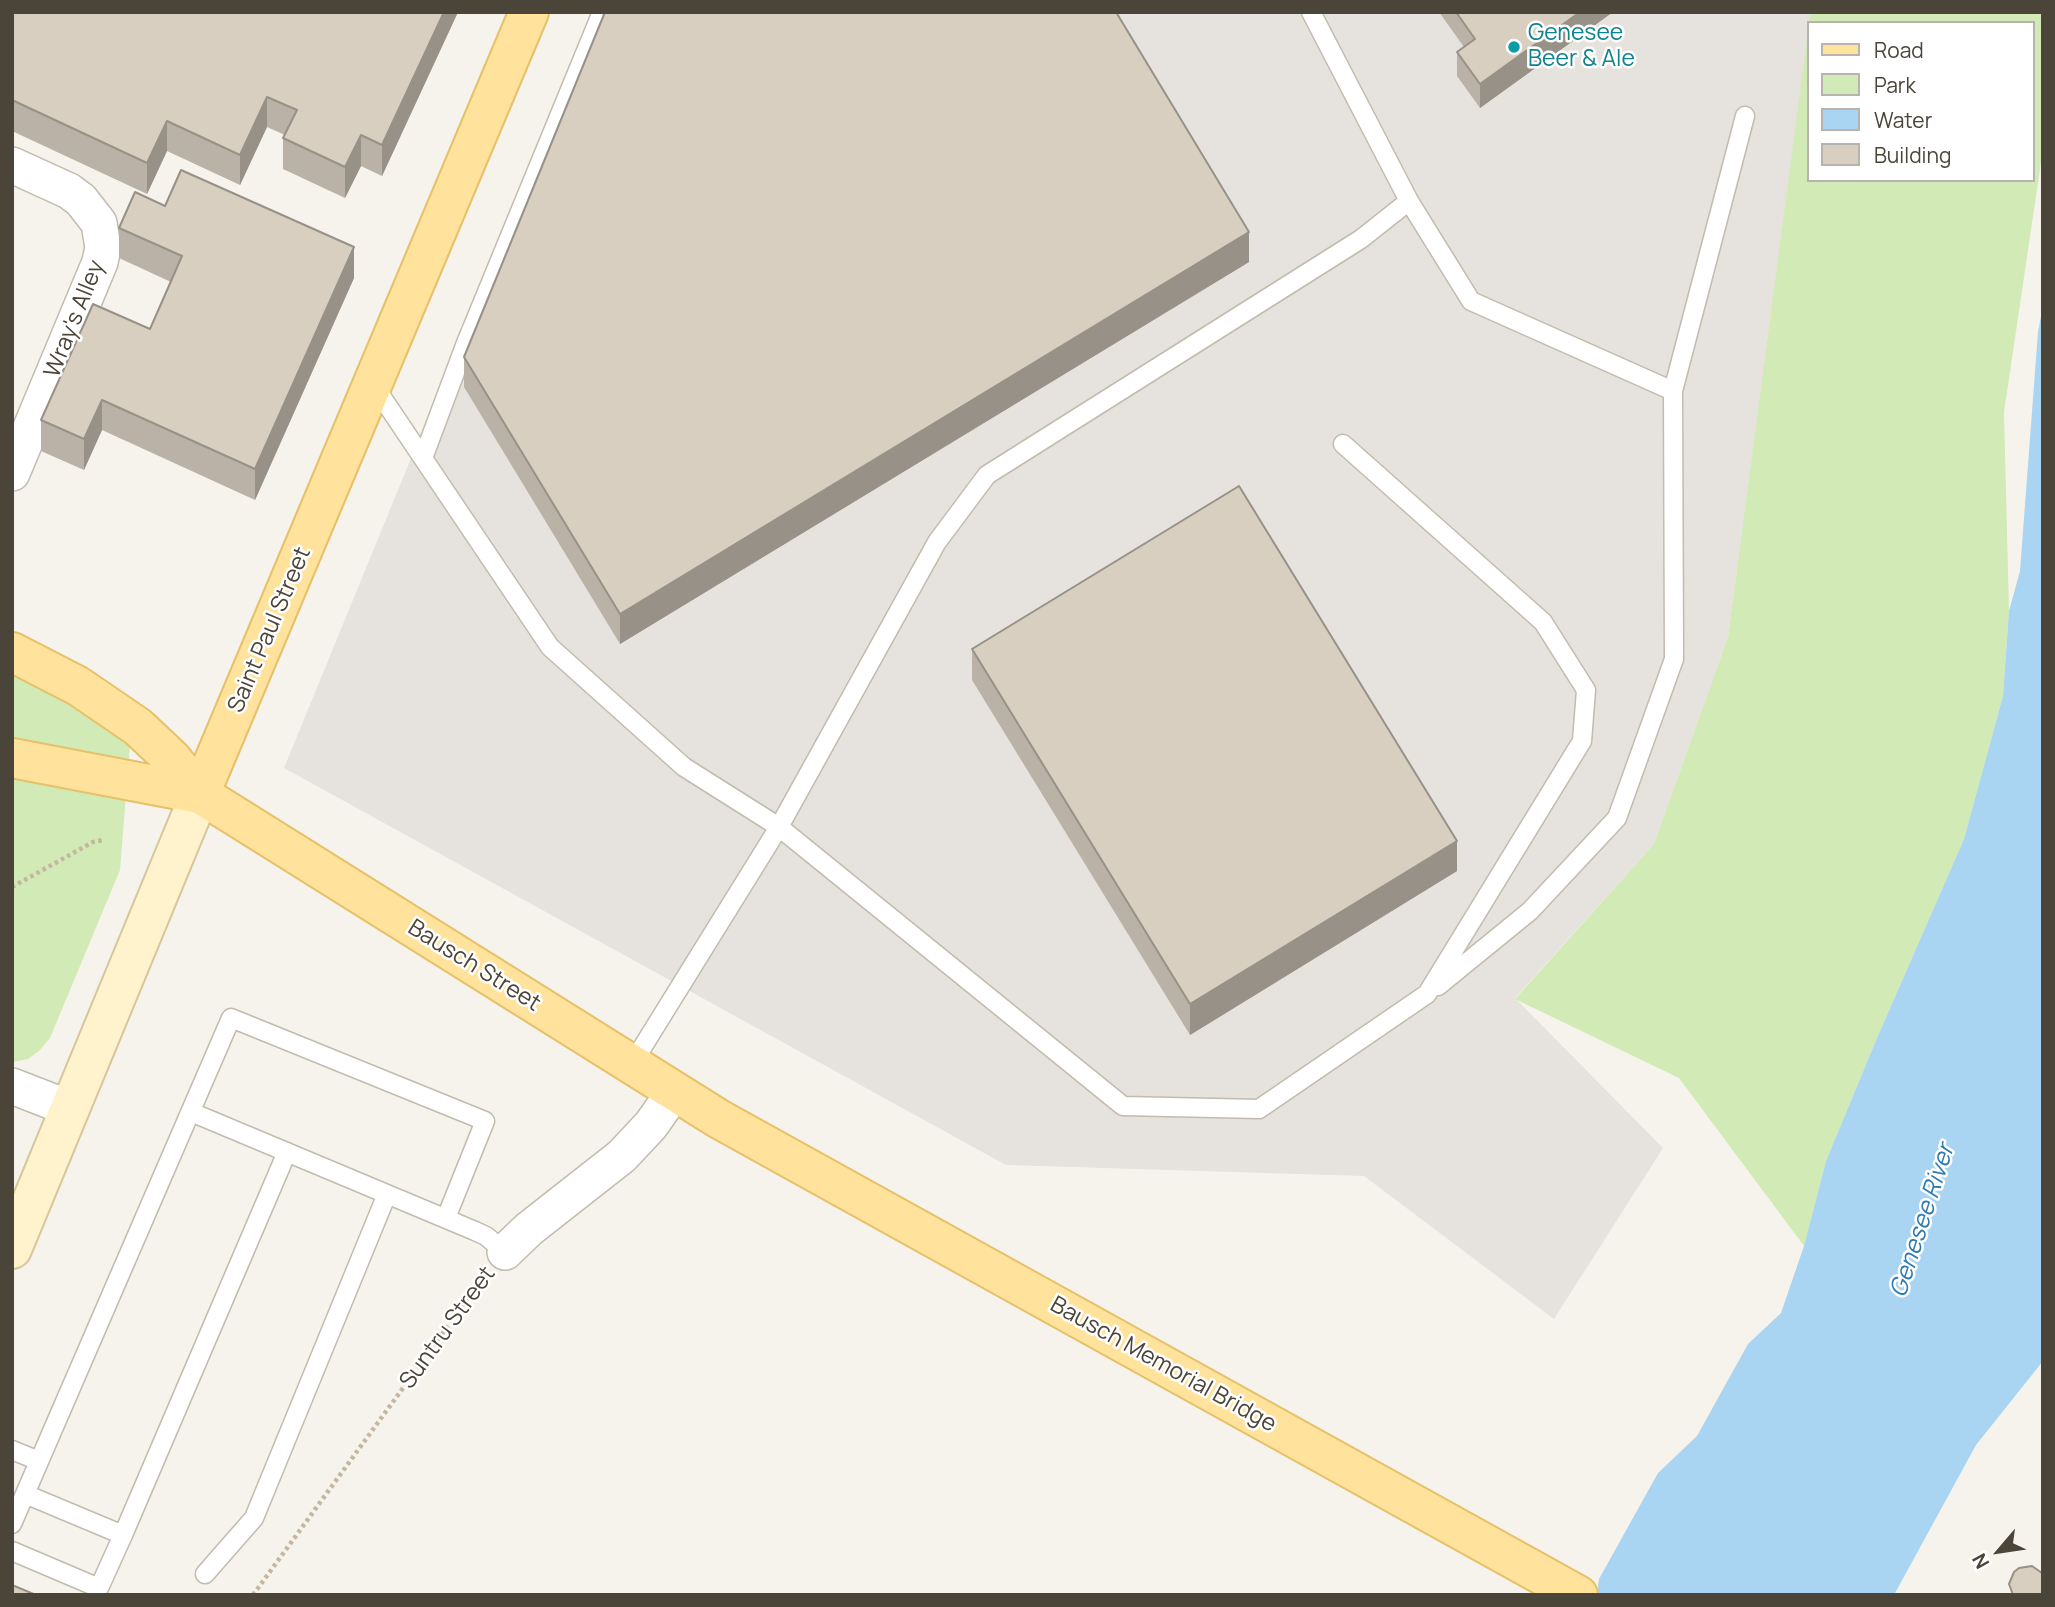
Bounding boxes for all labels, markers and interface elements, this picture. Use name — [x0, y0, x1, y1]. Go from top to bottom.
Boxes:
place label: Genesee Beer & Ale — [1528, 20, 1635, 74]
legend — [1806, 21, 2034, 182]
text: Road — [1874, 36, 1924, 64]
marker: Genesee Beer & Ale — [1506, 39, 1522, 55]
text: Park — [1874, 71, 1916, 99]
text: Water — [1874, 106, 1932, 134]
text: Building — [1874, 141, 1951, 169]
street label: Wray's Alley — [39, 256, 111, 382]
street label: Saint Paul Street — [223, 543, 317, 717]
street label: Bausch Street — [403, 914, 545, 1018]
water label: Genesee River — [1885, 1141, 1961, 1301]
street label: Suntru Street — [394, 1261, 502, 1395]
street label: Bausch Memorial Bridge — [1045, 1291, 1281, 1439]
north arrow — [1964, 1516, 2034, 1586]
text: N — [1966, 1549, 1995, 1573]

